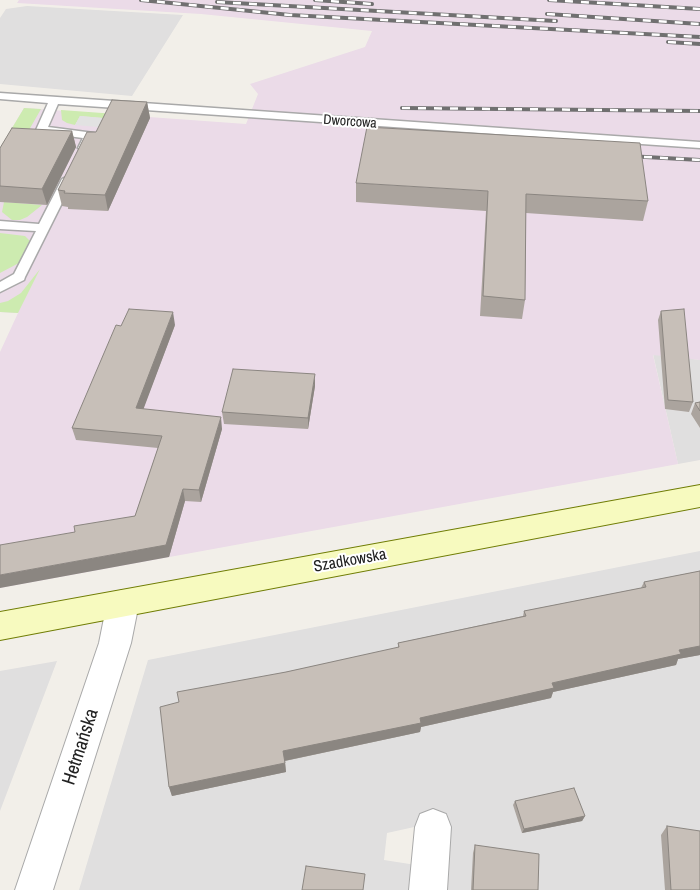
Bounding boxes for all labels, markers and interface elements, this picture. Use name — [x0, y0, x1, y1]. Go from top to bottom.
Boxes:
street label: Dworcowa — [323, 112, 377, 132]
street label: Szadkowska — [312, 545, 388, 577]
street label: Hetmańska — [58, 706, 104, 788]

